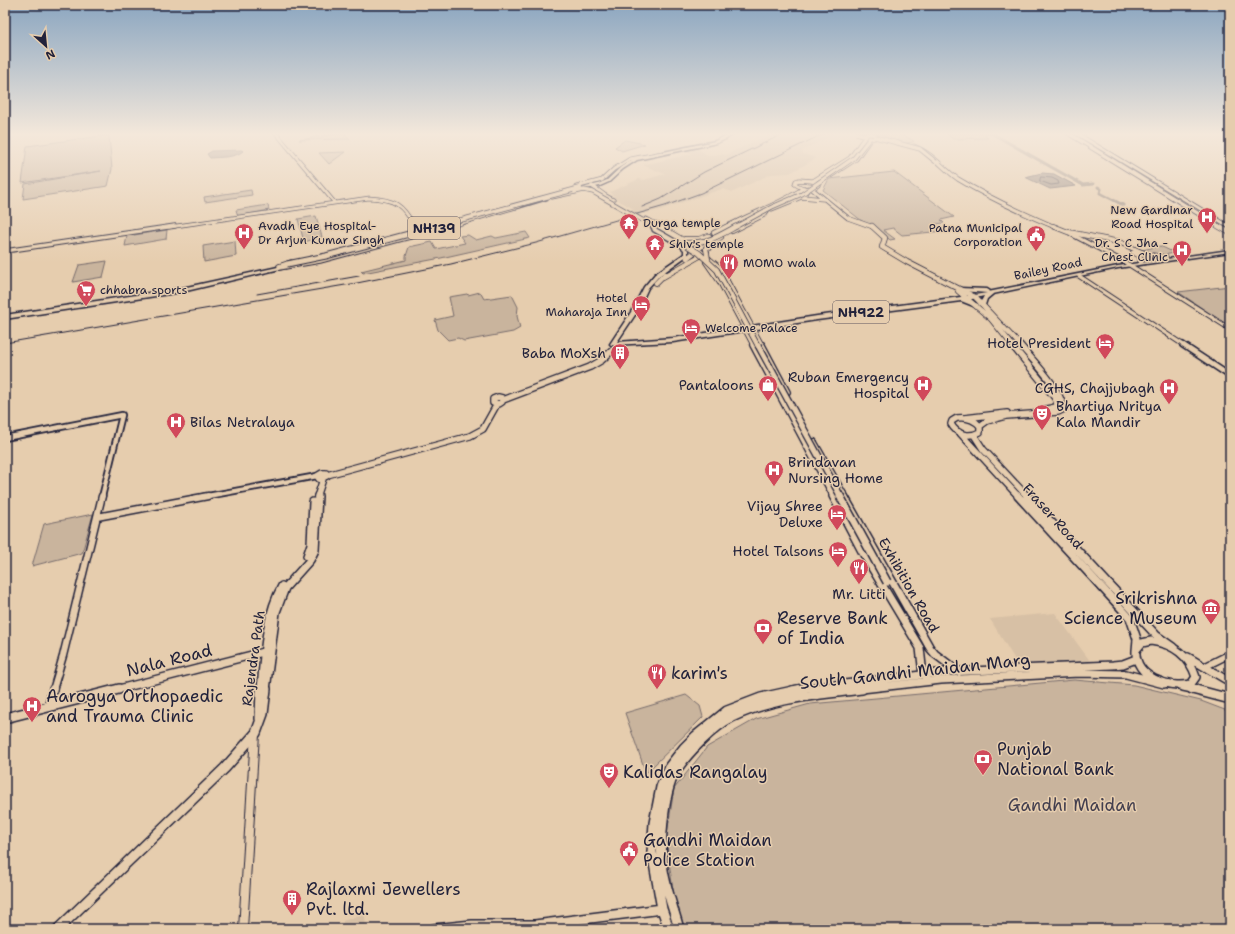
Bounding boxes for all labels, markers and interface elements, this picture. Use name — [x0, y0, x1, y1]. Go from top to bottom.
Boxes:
north arrow — [26, 26, 66, 66]
text: N — [43, 46, 58, 63]
place label: New Gardinar Road Hospital — [1110, 202, 1193, 232]
hospital icon: New Gardinar Road Hospital — [1196, 206, 1218, 234]
temple icon: Durga temple — [618, 212, 640, 240]
place label: Durga temple — [643, 215, 721, 231]
road number: NH139 — [408, 217, 460, 239]
place label: Avadh Eye Hospital- Dr Arjun Kumar Singh — [258, 218, 384, 248]
place label: Patna Municipal Corporation — [929, 220, 1022, 250]
hospital icon: Avadh Eye Hospital- Dr Arjun Kumar Singh — [233, 222, 255, 250]
public building icon: Patna Municipal Corporation — [1025, 224, 1047, 252]
temple icon: Shiv's temple — [644, 233, 666, 261]
place label: Dr. S C Jha - Chest Clinic — [1095, 235, 1168, 265]
place label: Shiv's temple — [669, 236, 744, 252]
hospital icon: Dr. S C Jha - Chest Clinic — [1171, 239, 1193, 267]
restaurant icon: MOMO wala — [718, 252, 740, 280]
street label: Bailey Road — [1013, 254, 1084, 284]
place label: MOMO wala — [743, 255, 817, 271]
supermarket icon: chhabra sports — [75, 279, 97, 307]
place label: chhabra sports — [100, 282, 188, 298]
place label: Hotel Maharaja Inn — [545, 290, 627, 320]
hotel icon: Hotel Maharaja Inn — [630, 294, 652, 322]
road number: NH922 — [833, 301, 889, 323]
hotel icon: Welcome Palace — [680, 317, 702, 345]
place label: Welcome Palace — [705, 320, 798, 336]
hotel icon: Hotel President — [1094, 332, 1116, 360]
place label: Hotel President — [987, 334, 1091, 352]
building icon: Baba MoXsh — [609, 342, 631, 370]
place label: Baba MoXsh — [522, 344, 606, 362]
place label: Ruban Emergency Hospital — [788, 368, 910, 402]
shop icon: Pantaloons — [757, 374, 779, 402]
hospital icon: Ruban Emergency Hospital — [912, 374, 934, 402]
place label: Pantaloons — [679, 376, 754, 394]
hospital icon: CGHS, Chajjubagh — [1158, 377, 1180, 405]
place label: CGHS, Chajjubagh — [1035, 379, 1155, 397]
place label: Bhartiya Nritya Kala Mandir — [1056, 397, 1162, 431]
theatre icon: Bhartiya Nritya Kala Mandir — [1031, 403, 1053, 431]
hospital icon: Bilas Netralaya — [165, 411, 187, 439]
place label: Bilas Netralaya — [190, 413, 295, 431]
place label: Brindavan Nursing Home — [788, 453, 883, 487]
hospital icon: Brindavan Nursing Home — [763, 459, 785, 487]
street label: Fraser Road — [1019, 479, 1087, 553]
place label: Vijay Shree Deluxe — [747, 497, 823, 531]
hotel icon: Vijay Shree Deluxe — [826, 503, 848, 531]
street label: Exhibition Road — [875, 534, 944, 636]
hotel icon: Hotel Talsons — [827, 540, 849, 568]
place label: Hotel Talsons — [733, 542, 824, 560]
restaurant icon: Mr. Litti — [848, 557, 870, 585]
place label: Mr. Litti — [832, 585, 886, 603]
place label: Srikrishna Science Museum — [1064, 587, 1197, 629]
museum icon: Srikrishna Science Museum — [1200, 597, 1222, 625]
place label: Reserve Bank of India — [777, 607, 888, 649]
street label: Rajendra Path — [237, 609, 269, 707]
bank icon: Reserve Bank of India — [752, 617, 774, 645]
street label: Nala Road — [124, 639, 214, 681]
street label: South Gandhi Maidan Marg — [799, 648, 1031, 694]
restaurant icon: karim's — [646, 662, 668, 690]
place label: karim's — [671, 662, 728, 684]
place label: Aarogya Orthopaedic and Trauma Clinic — [46, 685, 223, 727]
hospital icon: Aarogya Orthopaedic and Trauma Clinic — [21, 695, 43, 723]
place label: Punjab National Bank — [997, 738, 1114, 780]
bank icon: Punjab National Bank — [972, 748, 994, 776]
theatre icon: Kalidas Rangalay — [598, 761, 620, 789]
place label: Kalidas Rangalay — [623, 761, 768, 783]
park label: Gandhi Maidan — [1008, 794, 1136, 816]
place label: Gandhi Maidan Police Station — [643, 829, 772, 871]
public building icon: Gandhi Maidan Police Station — [618, 839, 640, 867]
place label: Rajlaxmi Jewellers Pvt. ltd. — [306, 878, 461, 920]
building icon: Rajlaxmi Jewellers Pvt. ltd. — [281, 888, 303, 916]

